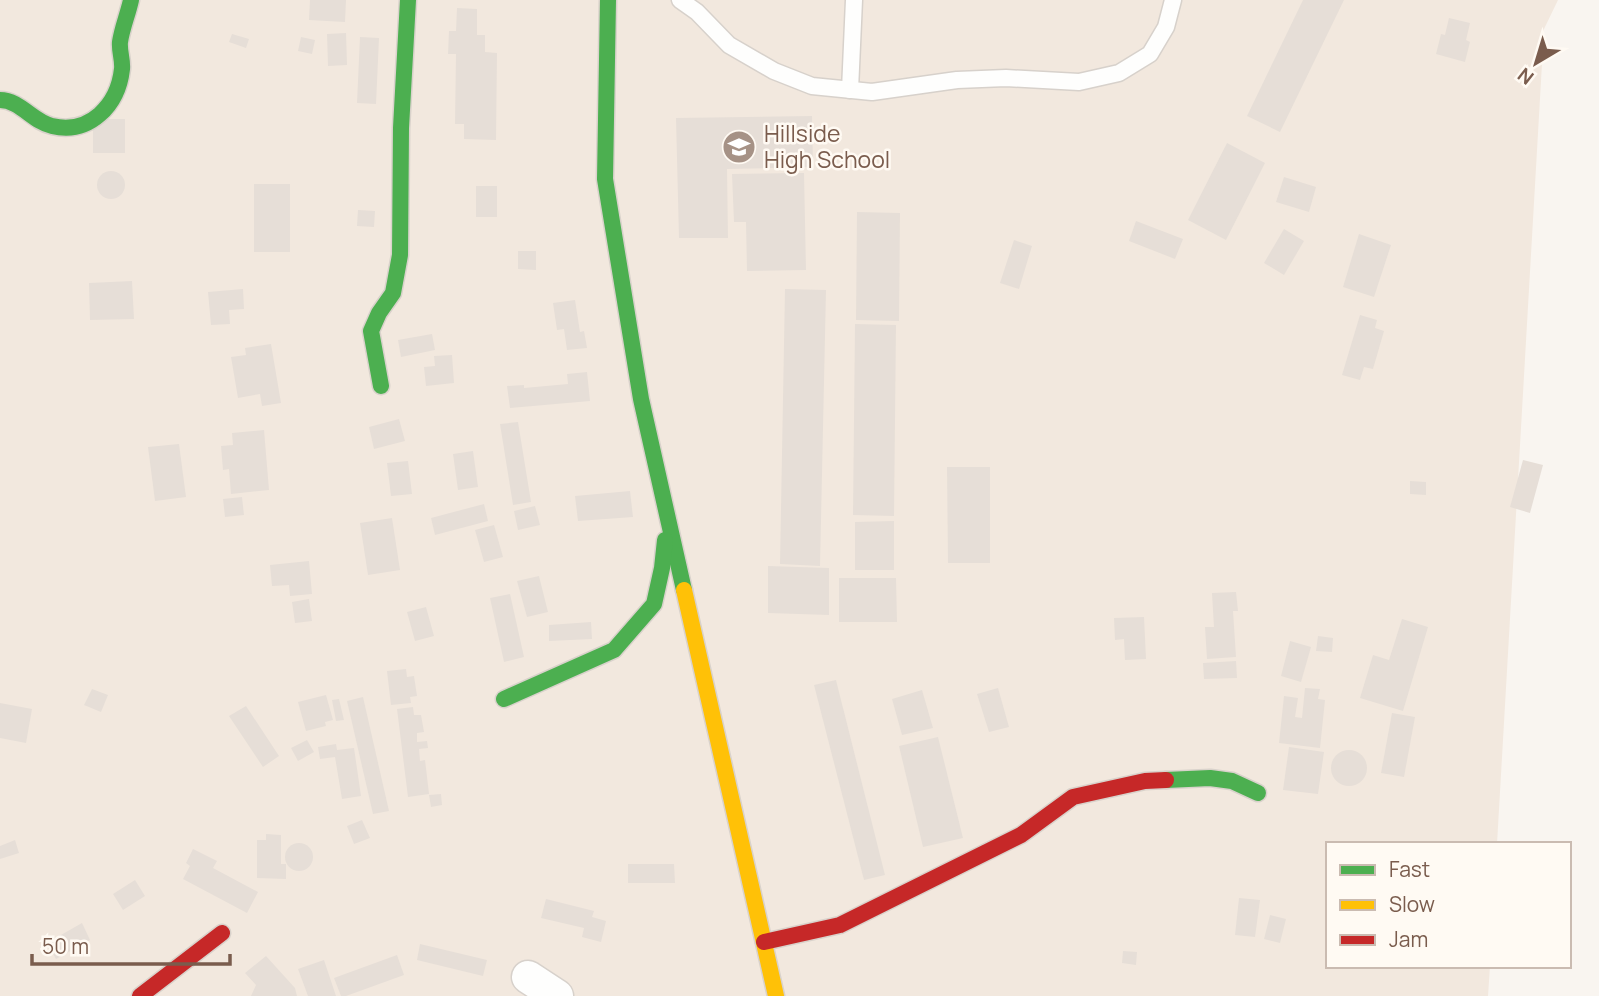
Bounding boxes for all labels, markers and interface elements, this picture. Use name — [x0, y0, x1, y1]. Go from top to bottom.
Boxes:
north arrow — [1501, 28, 1571, 98]
text: N — [1512, 62, 1539, 91]
place label: Hillside High School — [764, 117, 890, 175]
school or university icon: Hillside High School — [720, 128, 758, 166]
legend — [1326, 842, 1571, 968]
text: Fast — [1389, 855, 1430, 883]
text: Slow — [1389, 890, 1435, 918]
scale bar — [32, 922, 229, 966]
text: Jam — [1389, 925, 1428, 953]
text: 50 m — [42, 932, 89, 960]

